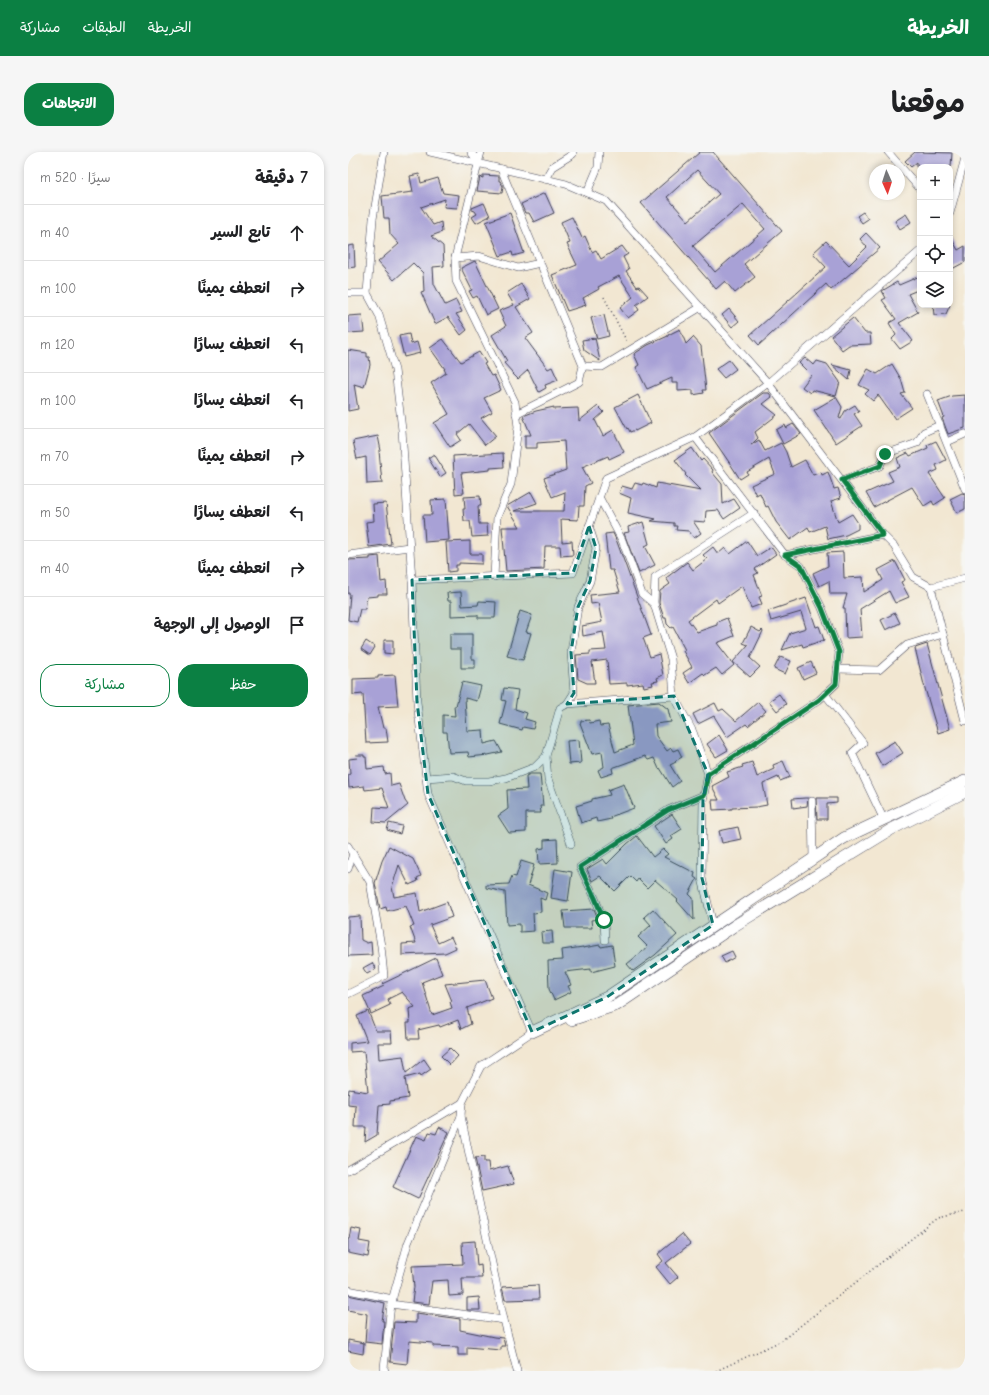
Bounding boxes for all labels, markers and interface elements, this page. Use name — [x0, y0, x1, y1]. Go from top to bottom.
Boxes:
text: الخريطة — [907, 17, 969, 39]
text: مشاركة — [20, 19, 60, 36]
text: الطبقات — [82, 19, 126, 36]
text: الخريطة — [148, 19, 191, 36]
button: الاتجاهات — [24, 83, 114, 126]
text: موقعنا — [891, 87, 965, 119]
north arrow — [869, 164, 905, 200]
map controls — [917, 164, 953, 308]
button: + — [917, 164, 953, 200]
text: 7 دقيقة — [255, 168, 308, 187]
text: سيرًا · 520 m — [40, 170, 110, 185]
button: − — [917, 200, 953, 236]
icon: ahead — [286, 222, 308, 244]
text: تابع السير — [211, 223, 270, 241]
text: 40 m — [40, 225, 69, 240]
button: locate — [917, 236, 953, 272]
button: layers — [917, 272, 953, 308]
icon: right — [286, 278, 308, 300]
text: انعطف يمينًا — [198, 279, 270, 297]
text: 100 m — [40, 281, 76, 296]
icon: left — [286, 334, 308, 356]
text: انعطف يسارًا — [194, 335, 270, 353]
text: 120 m — [40, 337, 75, 352]
icon: left — [286, 390, 308, 412]
text: انعطف يسارًا — [194, 391, 270, 409]
text: 100 m — [40, 393, 76, 408]
route end — [876, 445, 894, 463]
icon: right — [286, 446, 308, 468]
text: انعطف يمينًا — [198, 447, 270, 465]
text: 70 m — [40, 449, 69, 464]
icon: left — [286, 502, 308, 524]
text: انعطف يسارًا — [194, 503, 270, 521]
text: 50 m — [40, 505, 70, 520]
icon: right — [286, 558, 308, 580]
text: انعطف يمينًا — [198, 559, 270, 577]
text: 40 m — [40, 561, 69, 576]
icon: arrive — [286, 614, 308, 636]
text: الوصول إلى الوجهة — [154, 615, 270, 633]
button: مشاركة — [40, 664, 170, 707]
button: حفظ — [178, 664, 308, 707]
route start — [595, 911, 613, 929]

